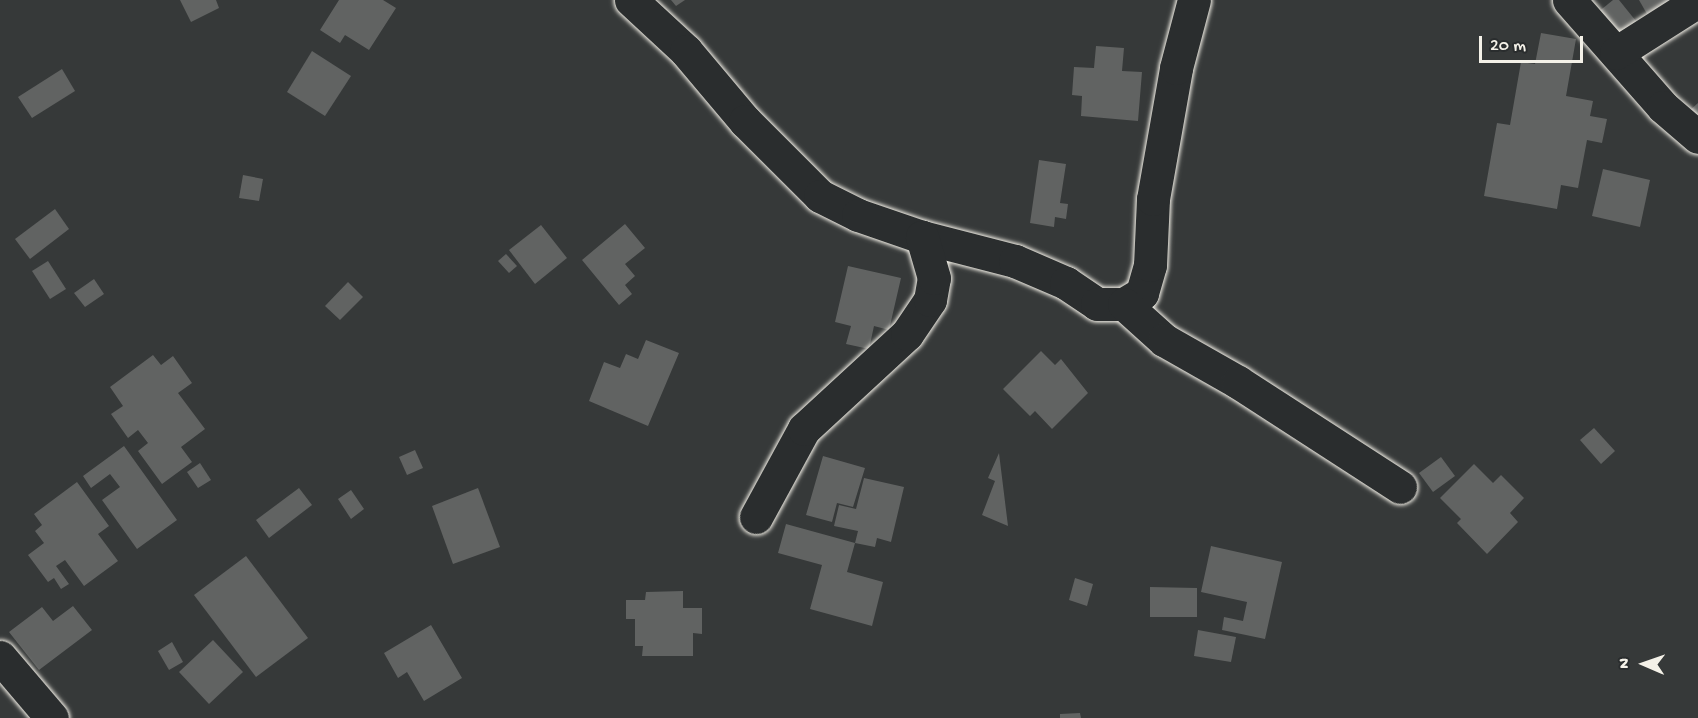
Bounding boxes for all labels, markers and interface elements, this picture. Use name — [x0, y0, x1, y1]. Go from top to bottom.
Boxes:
scale bar — [1482, 24, 1586, 62]
text: 20 m — [1490, 36, 1526, 57]
north arrow — [1614, 634, 1674, 694]
text: N — [1616, 658, 1635, 669]

